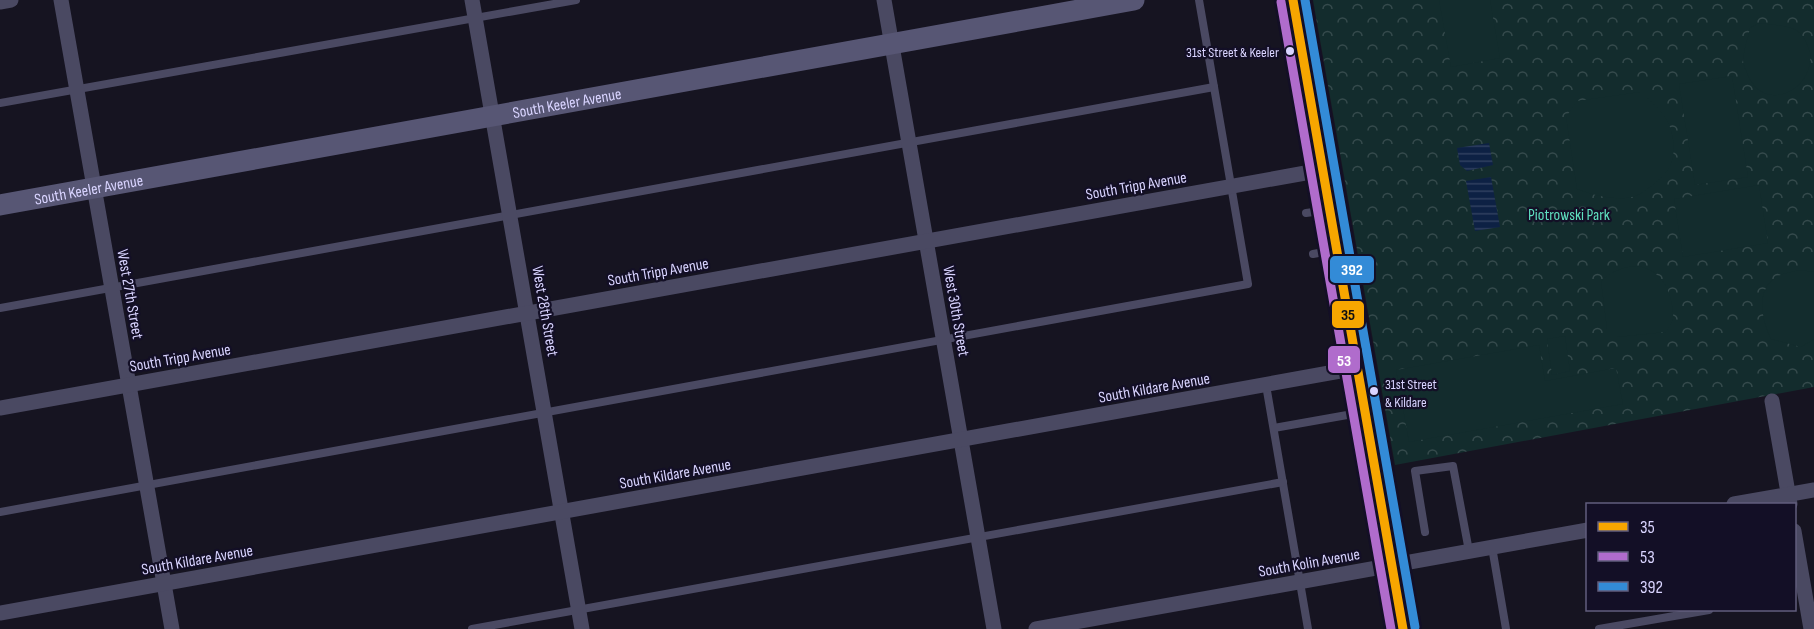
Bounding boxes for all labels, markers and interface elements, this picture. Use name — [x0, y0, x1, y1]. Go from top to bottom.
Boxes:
place label: 31st Street & Keeler — [1186, 44, 1279, 61]
marker: 31st Street & Keeler — [1284, 45, 1296, 57]
street label: South Keeler Avenue — [511, 85, 623, 123]
street label: South Tripp Avenue — [1084, 168, 1188, 205]
street label: South Keeler Avenue — [33, 171, 145, 210]
park label: Piotrowski Park — [1528, 206, 1610, 225]
street label: West 27th Street — [112, 248, 147, 341]
street label: South Tripp Avenue — [606, 254, 710, 291]
line badge: 392 — [1329, 255, 1375, 284]
text: 392 — [1341, 261, 1363, 280]
street label: West 30th Street — [938, 264, 973, 358]
street label: West 28th Street — [527, 265, 562, 358]
line badge: 35 — [1331, 300, 1365, 329]
text: 35 — [1341, 306, 1355, 325]
street label: South Tripp Avenue — [128, 340, 232, 377]
line badge: 53 — [1327, 345, 1361, 374]
text: 53 — [1337, 352, 1351, 371]
street label: South Kildare Avenue — [1097, 369, 1212, 408]
place label: 31st Street & Kildare — [1385, 376, 1437, 411]
marker: 31st Street & Kildare — [1368, 385, 1380, 397]
street label: South Kildare Avenue — [618, 455, 733, 494]
legend — [1586, 503, 1796, 611]
text: 35 — [1640, 517, 1655, 538]
street label: South Kildare Avenue — [140, 541, 255, 580]
street label: South Kolin Avenue — [1257, 545, 1362, 582]
text: 53 — [1640, 547, 1655, 568]
text: 392 — [1640, 577, 1663, 598]

